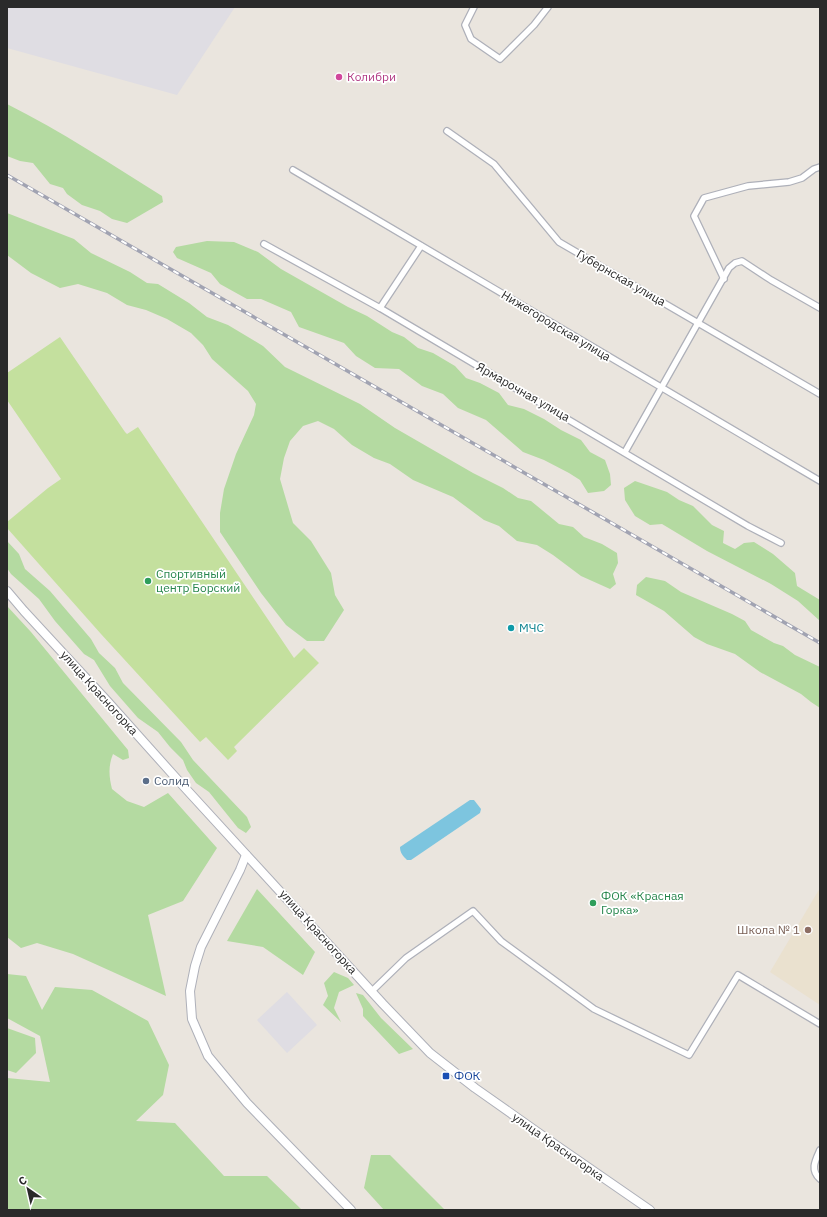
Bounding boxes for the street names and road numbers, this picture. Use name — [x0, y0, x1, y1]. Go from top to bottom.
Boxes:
street label: Губернская улица — [574, 246, 669, 309]
street label: Нижегородская улица — [499, 287, 614, 365]
street label: Ярмарочная улица — [474, 359, 573, 425]
street label: улица Красногорка — [57, 647, 142, 739]
street label: улица Красногорка — [276, 886, 361, 978]
street label: улица Красногорка — [509, 1109, 608, 1184]

